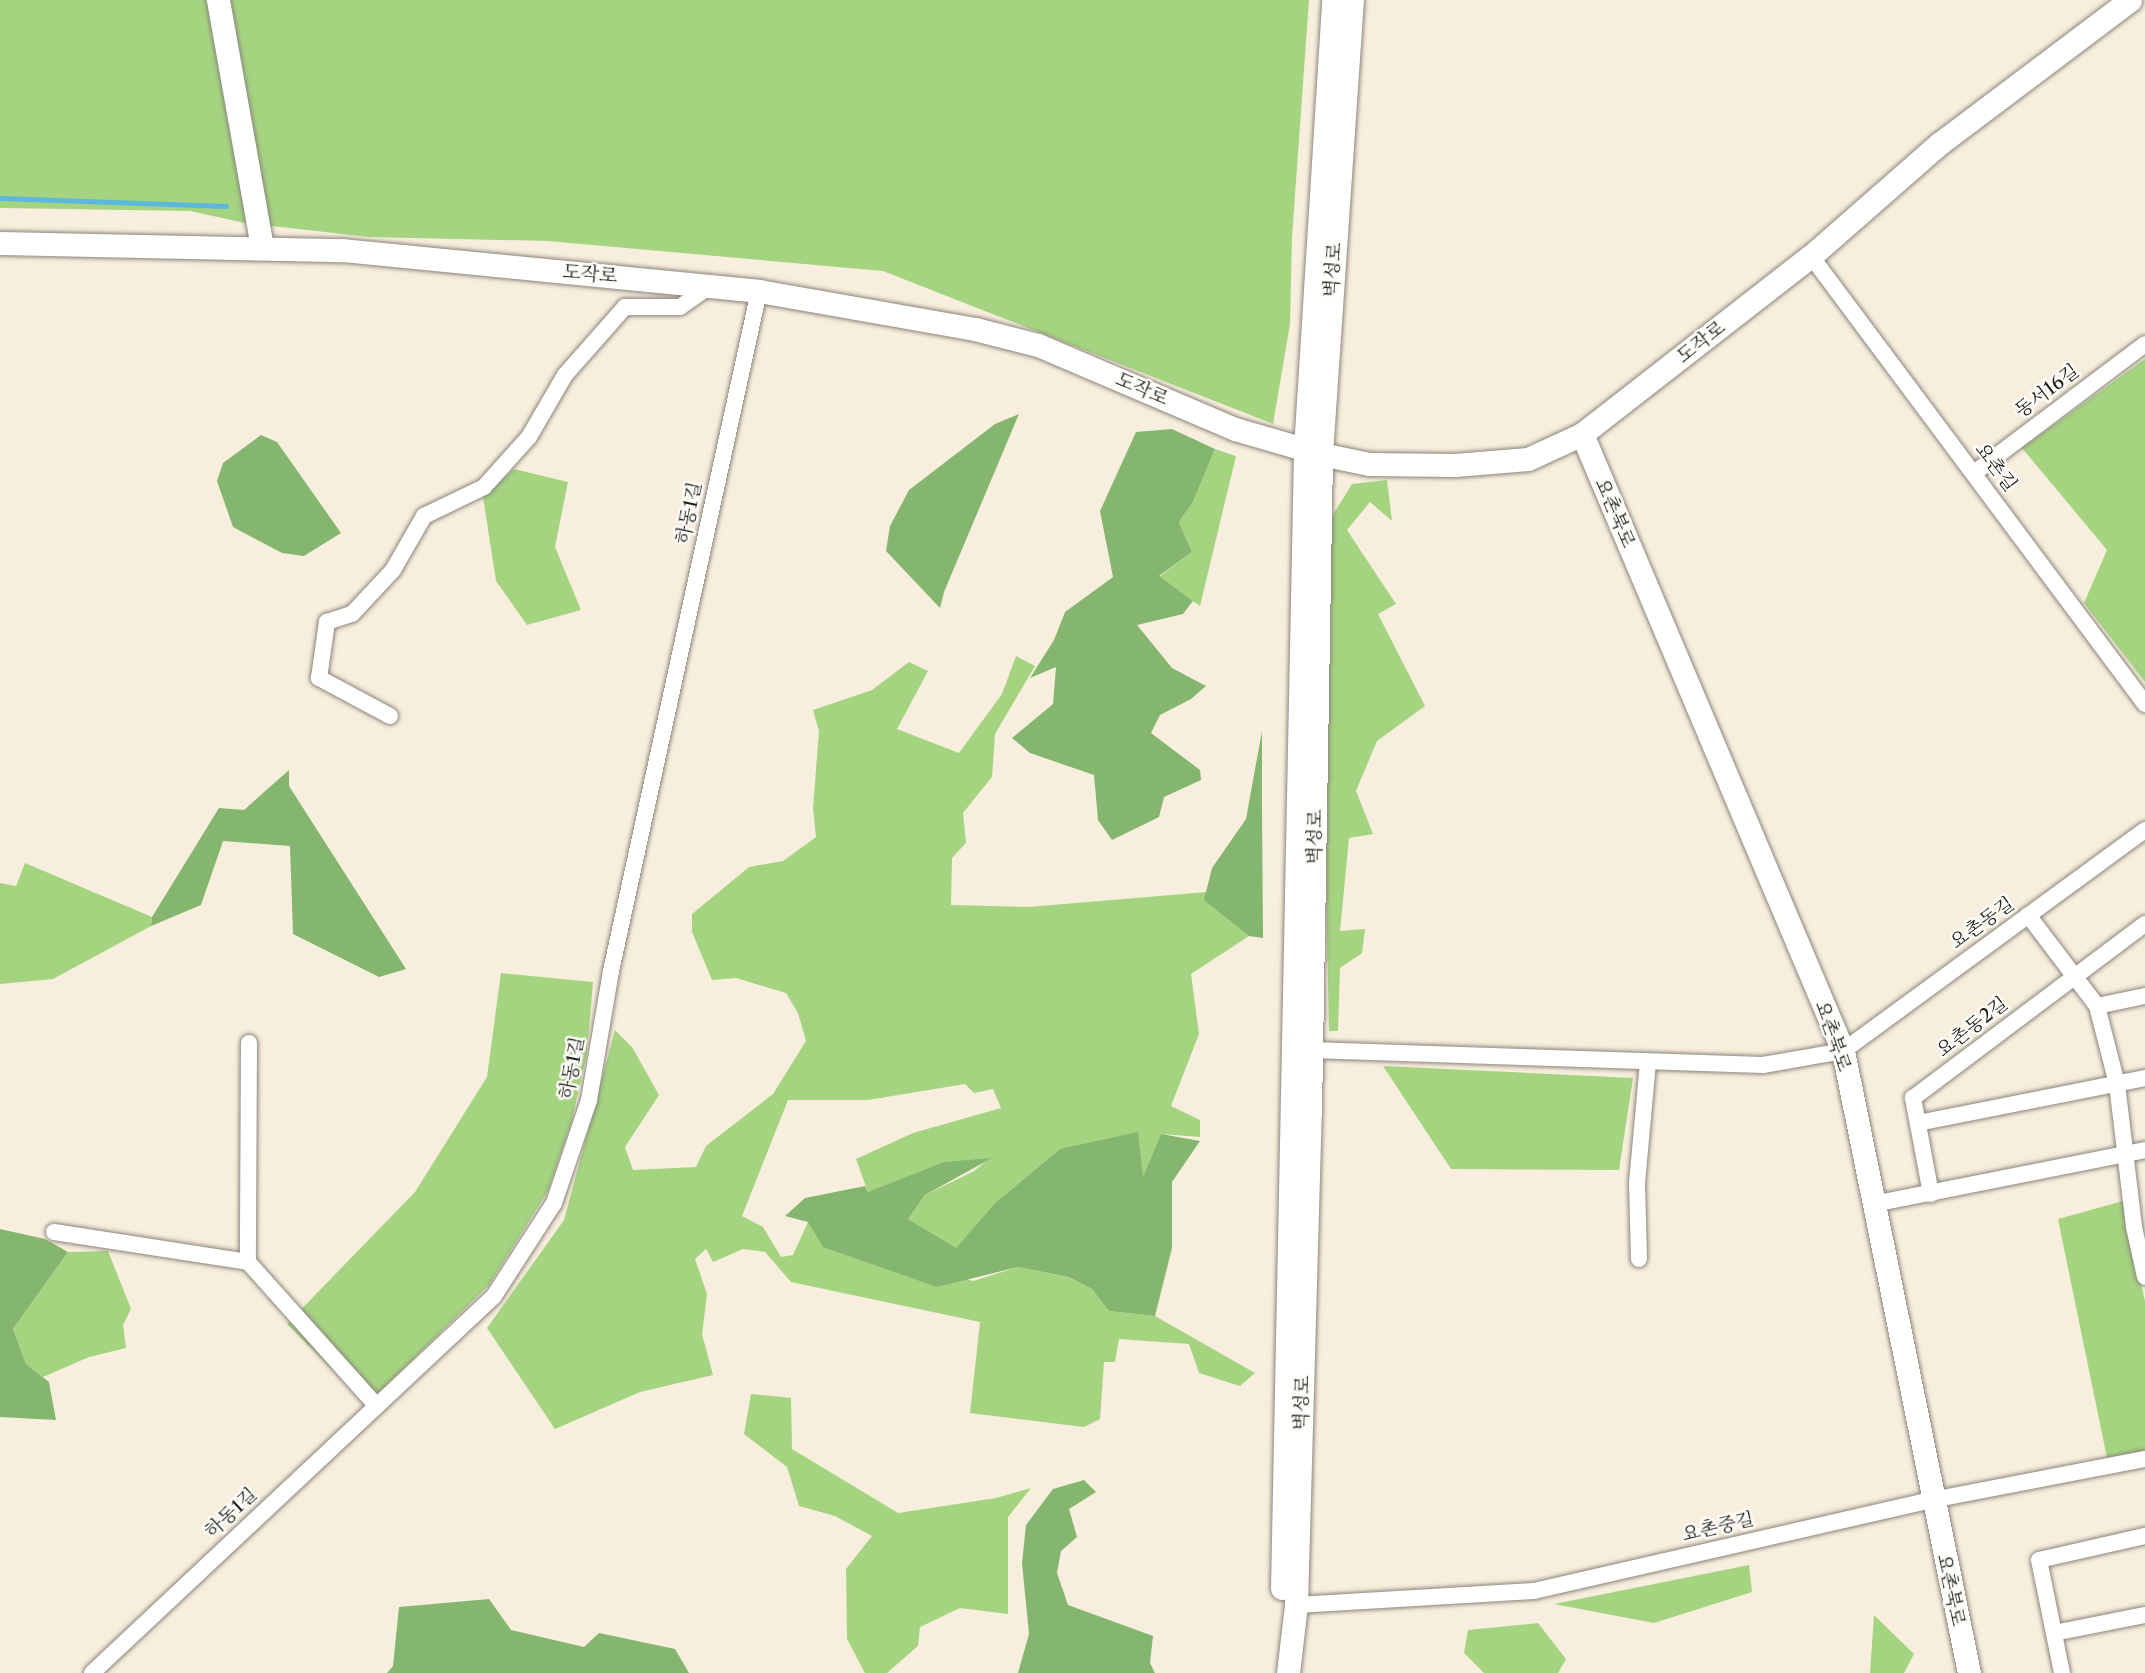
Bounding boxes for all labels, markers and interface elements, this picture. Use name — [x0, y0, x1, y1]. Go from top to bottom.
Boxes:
street label: 벽성로 — [1320, 242, 1346, 298]
street label: 도작로 — [562, 260, 618, 288]
street label: 도작로 — [1672, 316, 1730, 368]
street label: 동서16길 — [2011, 360, 2083, 422]
street label: 도작로 — [1112, 368, 1172, 410]
street label: 요촌길 — [1970, 438, 2022, 496]
street label: 요촌북로 — [1590, 475, 1640, 551]
street label: 하동1길 — [671, 480, 707, 546]
street label: 벽성로 — [1303, 809, 1327, 865]
street label: 요촌동길 — [1946, 892, 2018, 954]
street label: 요촌동2길 — [1932, 992, 2012, 1062]
street label: 요촌북로 — [1810, 998, 1856, 1074]
street label: 하동1길 — [555, 1035, 589, 1101]
street label: 벽성로 — [1290, 1375, 1314, 1431]
street label: 하동1길 — [200, 1483, 262, 1543]
street label: 요촌중길 — [1680, 1508, 1756, 1546]
street label: 요촌북로 — [1932, 1552, 1970, 1628]

